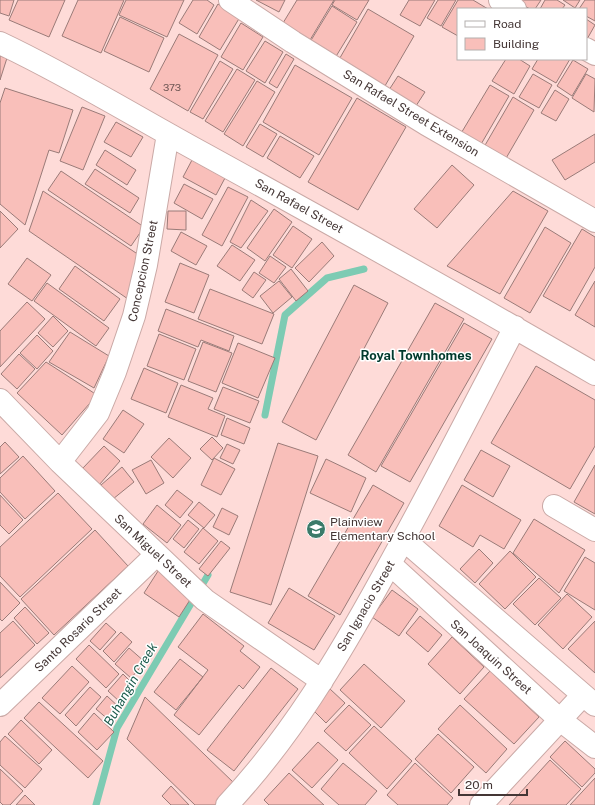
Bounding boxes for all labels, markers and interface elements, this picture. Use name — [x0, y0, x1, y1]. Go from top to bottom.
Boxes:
legend — [457, 8, 587, 60]
text: Road — [493, 17, 521, 31]
text: Building — [493, 37, 539, 51]
street label: San Rafael Street Extension — [340, 67, 482, 159]
house number: 373 — [163, 81, 181, 93]
street label: San Rafael Street — [252, 176, 346, 236]
street label: Concepcion Street — [125, 219, 161, 323]
district label: Royal Townhomes — [360, 348, 472, 363]
street label: San Miguel Street — [111, 512, 195, 591]
place label: Plainview Elementary School — [330, 515, 436, 543]
school or university icon: Plainview Elementary School — [305, 518, 327, 540]
street label: San Ignacio Street — [334, 558, 398, 654]
street label: Santo Rosario Street — [32, 585, 125, 675]
street label: San Joaquin Street — [447, 617, 535, 697]
water label: Buhangin Creek — [101, 640, 160, 728]
scale bar — [459, 771, 527, 797]
text: 20 m — [465, 778, 493, 792]

